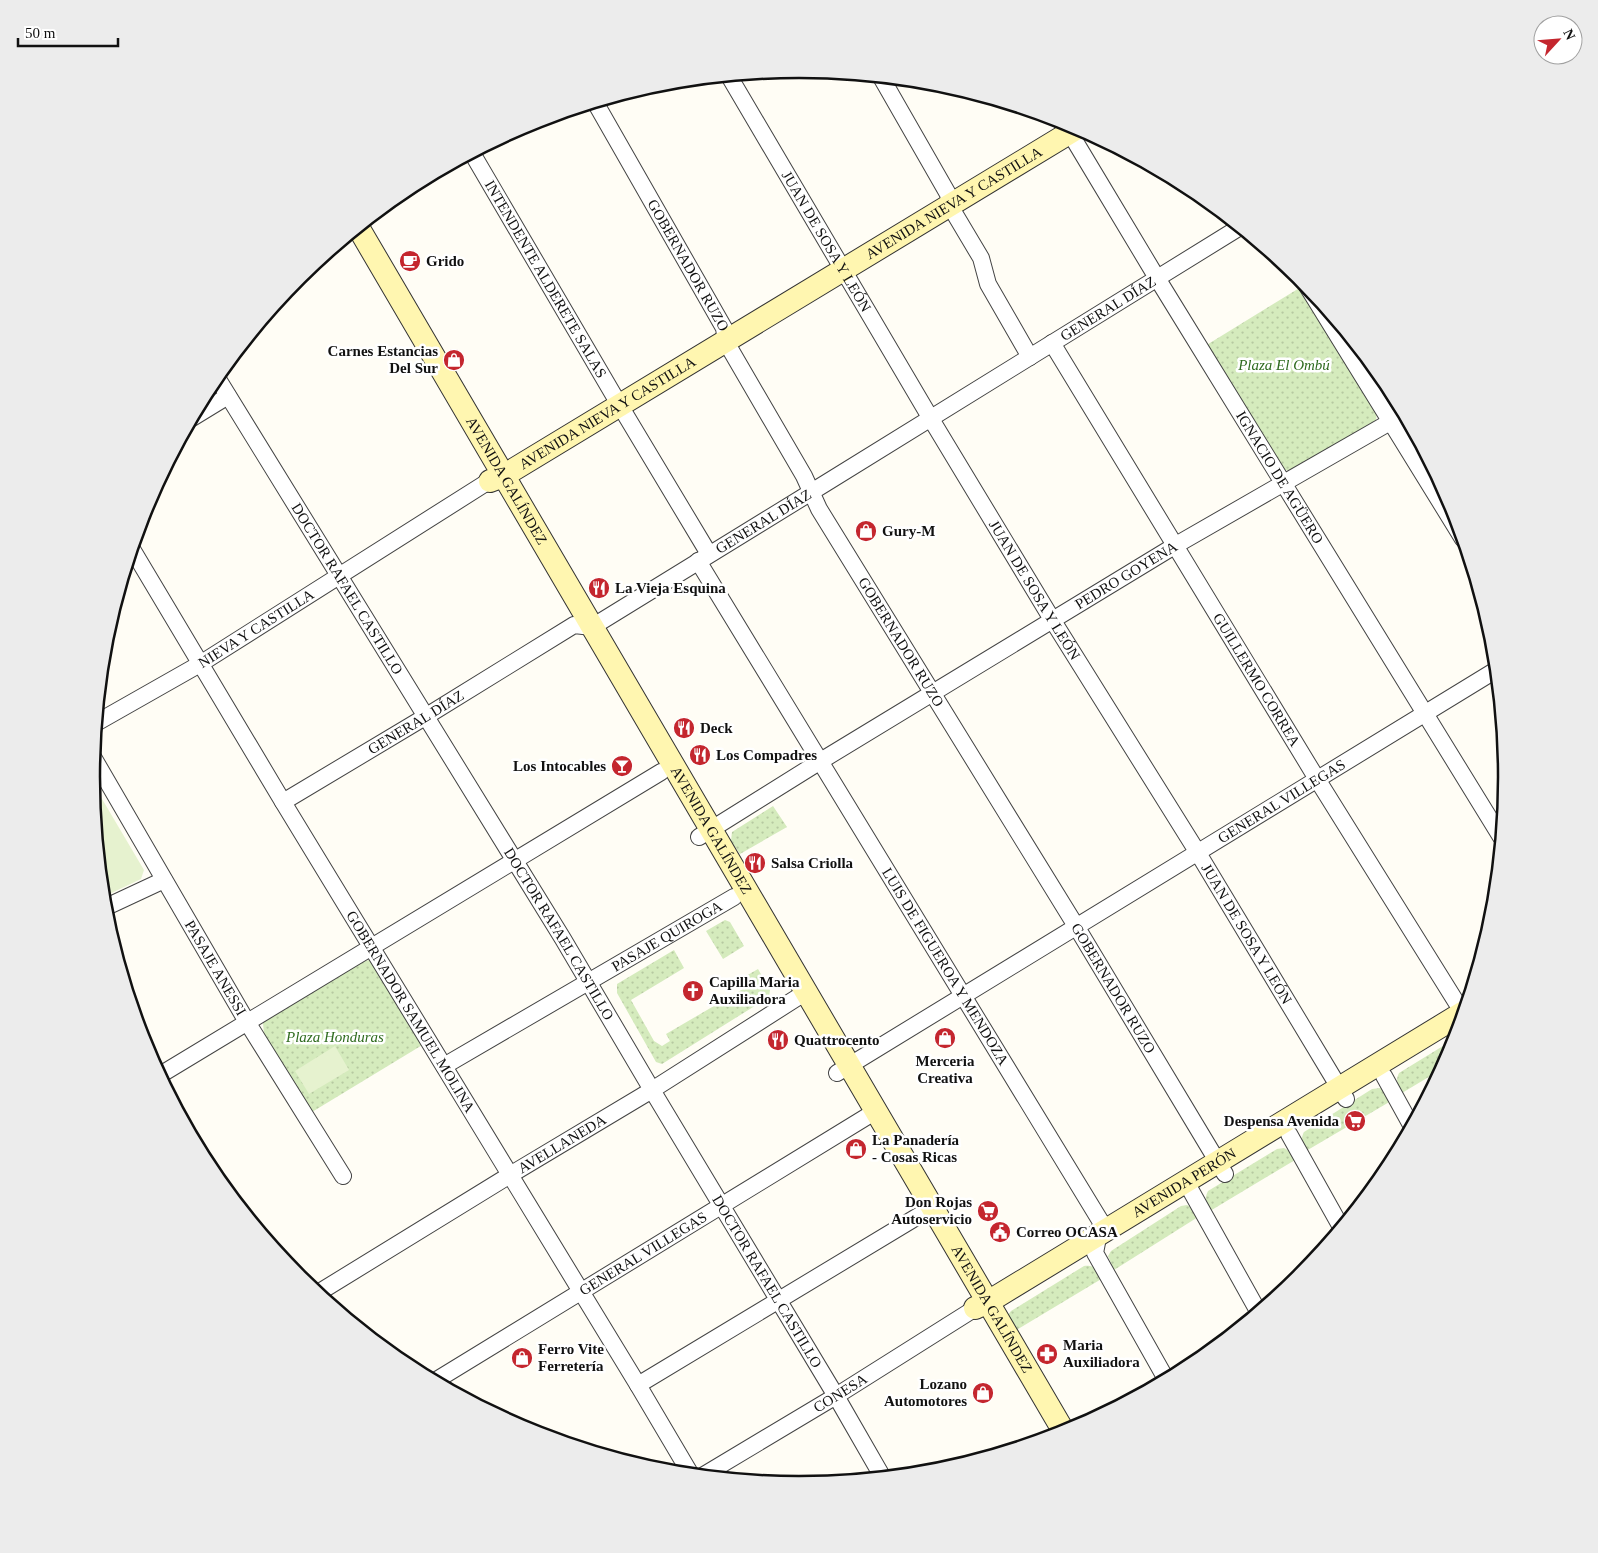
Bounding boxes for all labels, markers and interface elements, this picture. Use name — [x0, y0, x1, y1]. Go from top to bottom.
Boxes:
scale bar — [18, 15, 118, 47]
north arrow — [1533, 15, 1583, 65]
text: 50 m — [25, 25, 56, 41]
text: N — [1560, 27, 1578, 42]
street label: AVENIDA NIEVA Y CASTILLA — [863, 143, 1045, 262]
street label: JUAN DE SOSA Y LEÓN — [779, 168, 874, 315]
street label: INTENDENTE ALDERETE SALAS — [482, 177, 610, 381]
street label: GOBERNADOR RUZO — [644, 197, 732, 334]
cafe icon: Grido — [398, 249, 422, 273]
place label: Grido — [426, 253, 464, 269]
street label: GENERAL DÍAZ — [1057, 273, 1159, 344]
place label: Carnes Estancias Del Sur — [328, 343, 438, 376]
shop icon: Carnes Estancias Del Sur — [442, 348, 466, 372]
street label: AVENIDA NIEVA Y CASTILLA — [516, 353, 699, 472]
park label: Plaza El Ombú — [1237, 357, 1330, 373]
street label: IGNACIO DE AGÜERO — [1233, 408, 1327, 547]
street label: AVENIDA GALÍNDEZ — [463, 414, 550, 547]
street label: GENERAL DÍAZ — [713, 486, 814, 557]
street label: DOCTOR RAFAEL CASTILLO — [288, 500, 406, 678]
street label: JUAN DE SOSA Y LEÓN — [986, 517, 1083, 663]
shop icon: Gury-M — [854, 519, 878, 543]
place label: Gury-M — [882, 523, 935, 539]
street label: PEDRO GOYENA — [1072, 538, 1180, 612]
street label: GOBERNADOR RUZO — [855, 575, 947, 710]
restaurant icon: La Vieja Esquina — [587, 576, 611, 600]
place label: La Vieja Esquina — [615, 580, 726, 596]
street label: NIEVA Y CASTILLA — [195, 586, 317, 671]
street label: GUILLERMO CORREA — [1210, 610, 1303, 749]
street label: GENERAL DÍAZ — [365, 687, 467, 757]
restaurant icon: Deck — [672, 716, 696, 740]
place label: Deck — [700, 720, 733, 736]
restaurant icon: Los Compadres — [688, 743, 712, 767]
place label: Los Compadres — [716, 747, 817, 763]
bar icon: Los Intocables — [610, 754, 634, 778]
street label: GENERAL VILLEGAS — [1215, 756, 1348, 846]
place label: Los Intocables — [513, 758, 606, 774]
street label: AVENIDA GALÍNDEZ — [668, 763, 755, 897]
street label: DOCTOR RAFAEL CASTILLO — [501, 845, 617, 1023]
restaurant icon: Salsa Criolla — [743, 851, 767, 875]
place label: Salsa Criolla — [771, 855, 854, 871]
street label: JUAN DE SOSA Y LEÓN — [1198, 861, 1295, 1007]
street label: LUIS DE FIGUEROA Y MENDOZA — [879, 865, 1012, 1068]
street label: PASAJE QUIROGA — [609, 898, 725, 974]
street label: GOBERNADOR SAMUEL MOLINA — [343, 908, 478, 1115]
street label: PASAJE ANESSI — [182, 917, 250, 1018]
street label: GOBERNADOR RUZO — [1068, 920, 1159, 1056]
place label: Capilla Maria Auxiliadora — [709, 974, 800, 1007]
church icon: Capilla Maria Auxiliadora — [681, 979, 705, 1003]
shop icon: Merceria Creativa — [933, 1026, 957, 1050]
restaurant icon: Quattrocento — [766, 1028, 790, 1052]
park label: Plaza Honduras — [285, 1029, 384, 1045]
place label: Quattrocento — [794, 1032, 880, 1048]
place label: Merceria Creativa — [916, 1053, 975, 1086]
supermarket icon: Despensa Avenida — [1343, 1109, 1367, 1133]
street label: AVELLANEDA — [515, 1111, 609, 1176]
place label: Despensa Avenida — [1224, 1113, 1339, 1129]
place label: La Panadería - Cosas Ricas — [872, 1132, 960, 1165]
shop icon: La Panadería - Cosas Ricas — [844, 1137, 868, 1161]
street label: AVENIDA PERÓN — [1129, 1145, 1239, 1220]
street label: DOCTOR RAFAEL CASTILLO — [709, 1192, 825, 1371]
place label: Don Rojas Autoservicio — [891, 1194, 972, 1227]
supermarket icon: Don Rojas Autoservicio — [976, 1199, 1000, 1223]
street label: GENERAL VILLEGAS — [577, 1209, 710, 1299]
public building icon: Correo OCASA — [988, 1220, 1012, 1244]
place label: Correo OCASA — [1016, 1224, 1118, 1240]
street label: AVENIDA GALÍNDEZ — [948, 1242, 1036, 1376]
place label: Maria Auxiliadora — [1063, 1337, 1140, 1370]
place label: Ferro Vite Ferretería — [538, 1341, 604, 1374]
pharmacy icon: Maria Auxiliadora — [1035, 1342, 1059, 1366]
shop icon: Ferro Vite Ferretería — [510, 1346, 534, 1370]
street label: CONESA — [811, 1370, 870, 1416]
place label: Lozano Automotores — [884, 1376, 967, 1409]
shop icon: Lozano Automotores — [971, 1381, 995, 1405]

